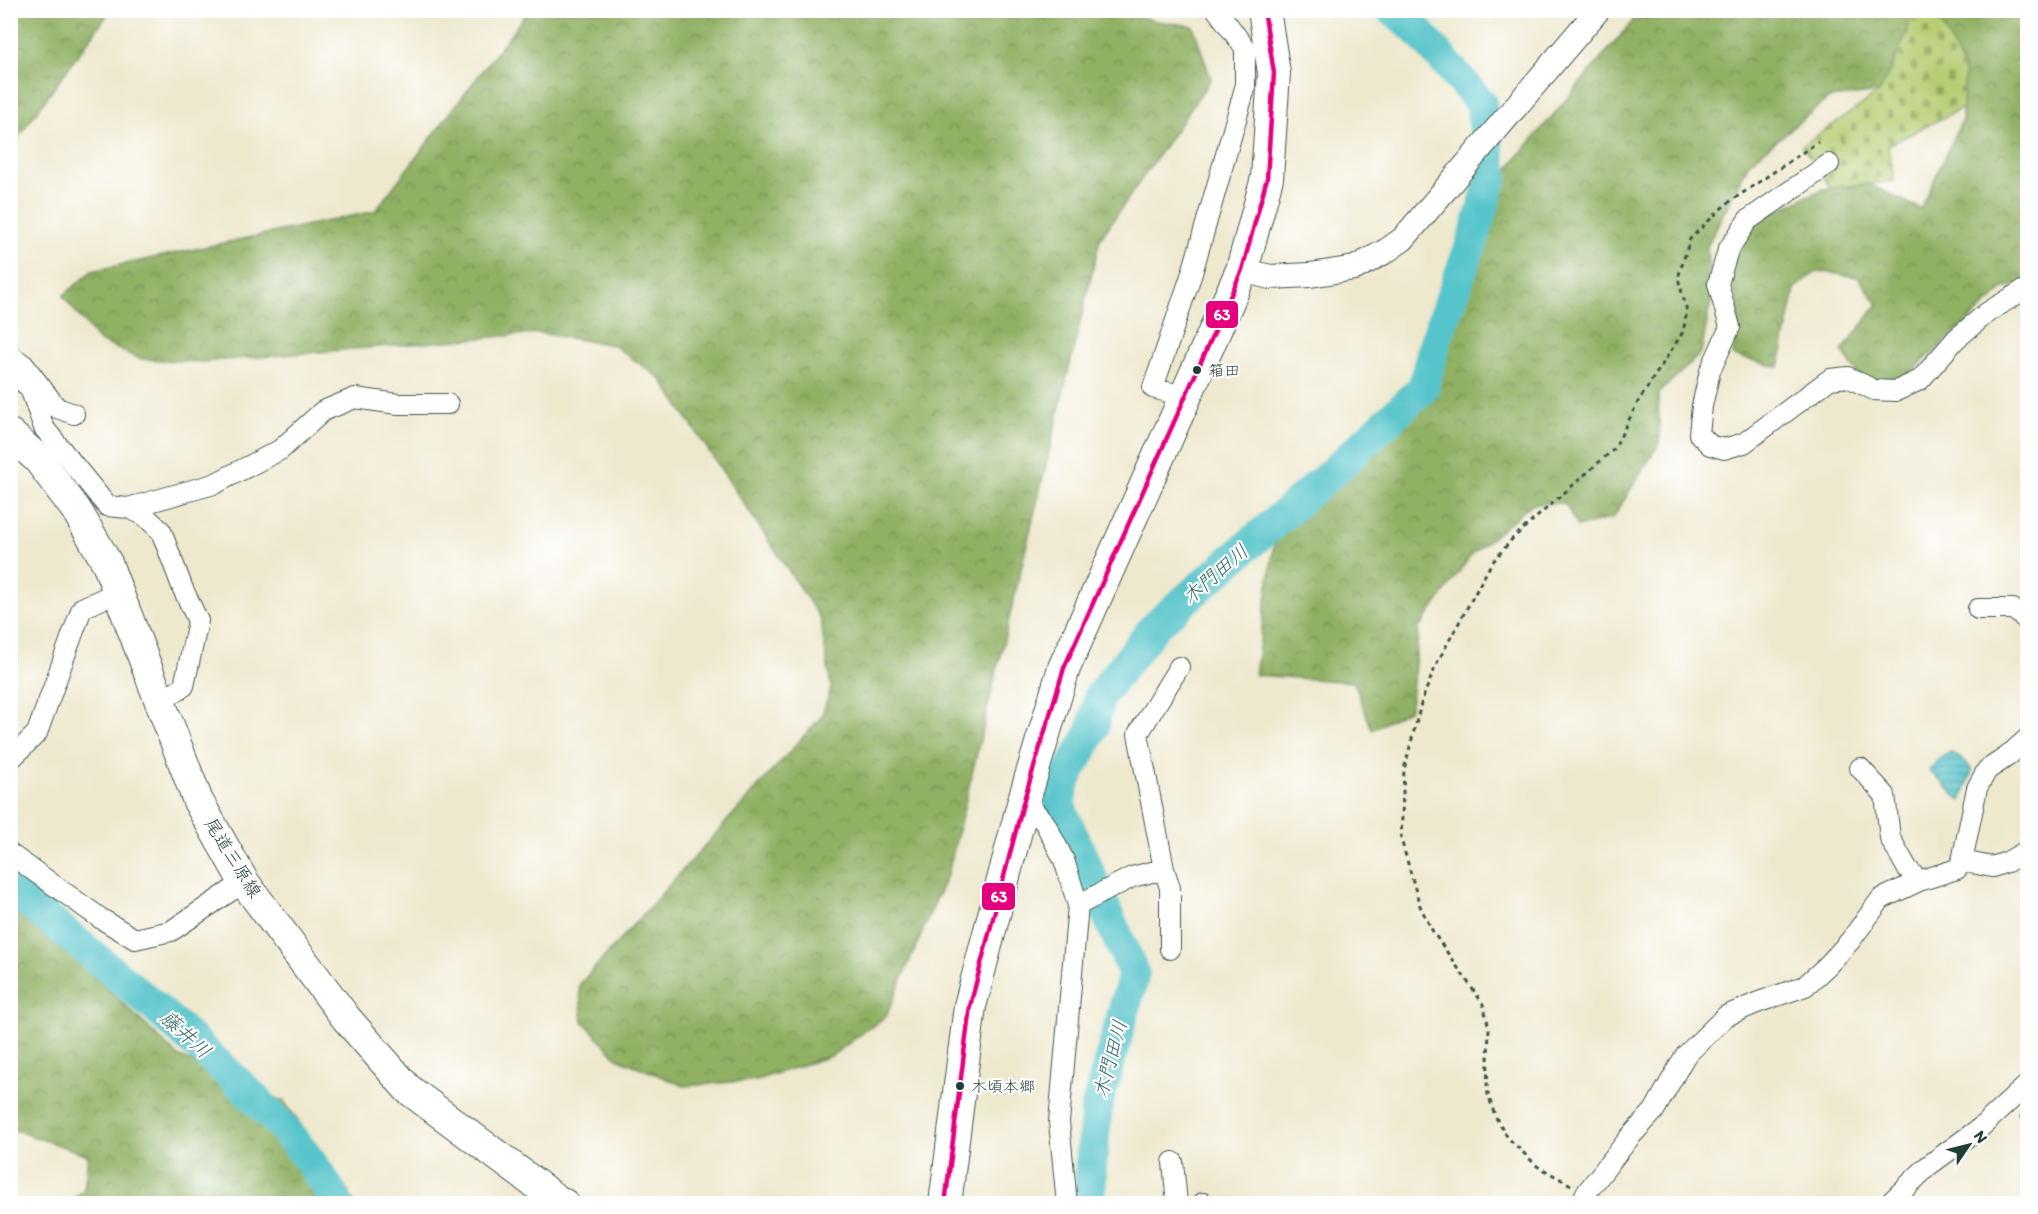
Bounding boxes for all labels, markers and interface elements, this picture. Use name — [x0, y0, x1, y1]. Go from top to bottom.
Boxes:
line badge: 63 — [1205, 300, 1239, 329]
text: 63 — [1213, 305, 1231, 324]
place label: 箱田 — [1208, 361, 1240, 380]
marker: 箱田 — [1191, 364, 1203, 376]
water label: 木門田川 — [1177, 539, 1253, 609]
street label: 尾道三原線 — [200, 814, 266, 902]
line badge: 63 — [981, 882, 1016, 911]
text: 63 — [990, 887, 1008, 906]
water label: 藤井川 — [156, 1005, 216, 1063]
water label: 木門田川 — [1088, 1017, 1132, 1101]
place label: 木頃本郷 — [971, 1077, 1035, 1096]
marker: 木頃本郷 — [954, 1080, 966, 1092]
north arrow — [1939, 1115, 1999, 1175]
text: N — [1970, 1127, 1992, 1147]

